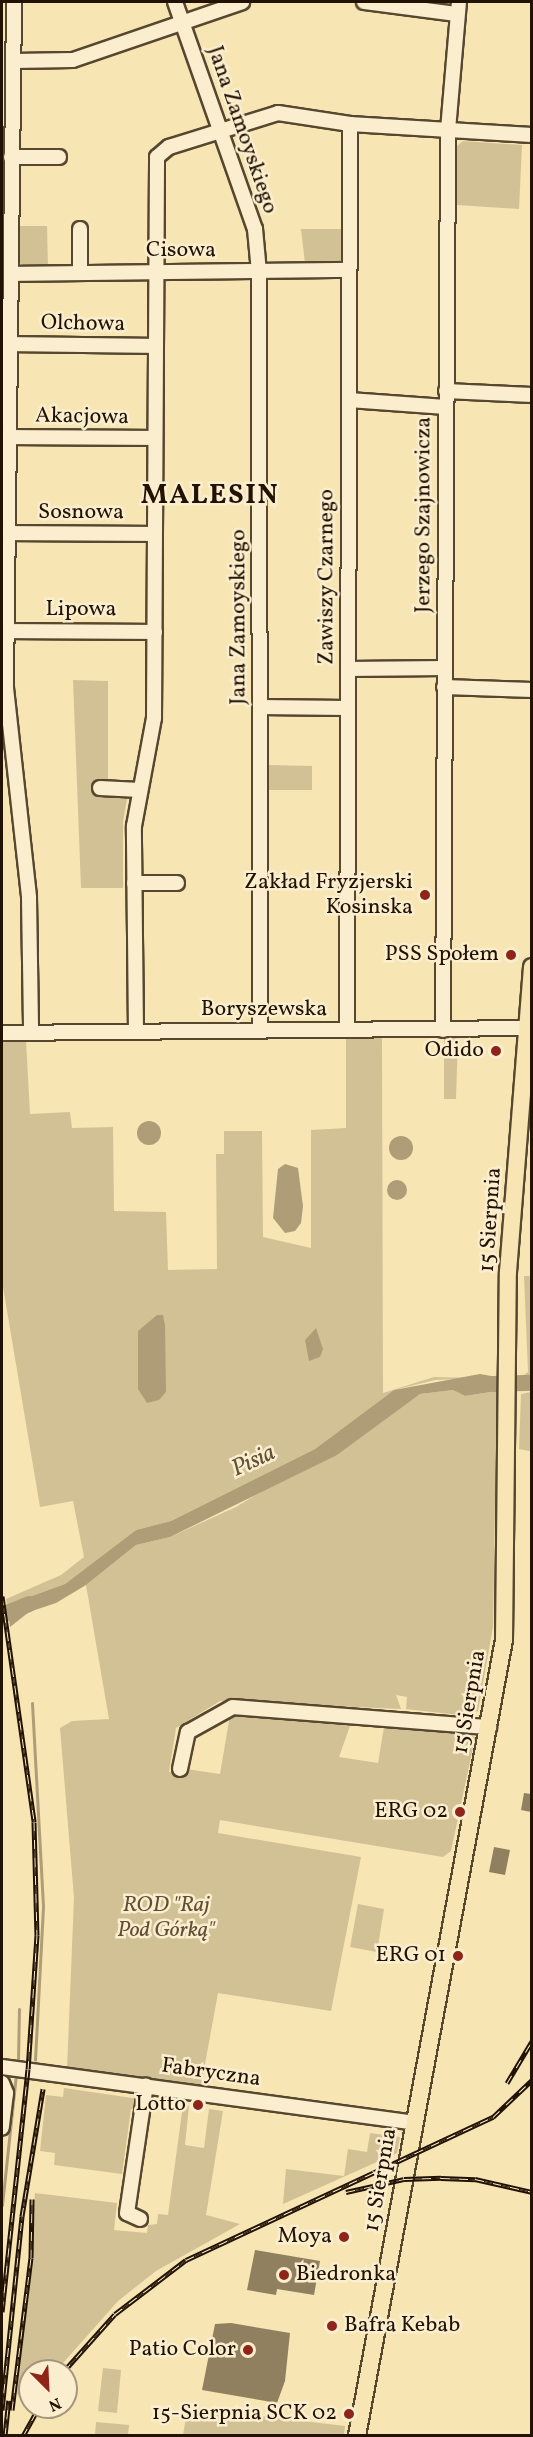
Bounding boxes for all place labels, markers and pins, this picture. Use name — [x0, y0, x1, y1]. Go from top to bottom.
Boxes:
place label: Zakład Fryzjerski Kosinska — [244, 869, 413, 920]
marker: Zakład Fryzjerski Kosinska — [418, 888, 432, 902]
place label: PSS Społem — [385, 942, 499, 968]
marker: PSS Społem — [504, 948, 518, 962]
place label: Odido — [425, 1038, 484, 1064]
marker: Odido — [489, 1044, 503, 1058]
place label: ERG 02 — [374, 1799, 448, 1825]
marker: ERG 02 — [453, 1805, 467, 1819]
place label: ERG 01 — [375, 1943, 446, 1969]
marker: ERG 01 — [451, 1949, 465, 1963]
place label: Lotto — [135, 2092, 186, 2118]
marker: Lotto — [191, 2098, 205, 2112]
place label: Moya — [278, 2224, 332, 2250]
marker: Moya — [337, 2230, 351, 2244]
place label: Biedronka — [296, 2262, 396, 2288]
marker: Biedronka — [277, 2268, 291, 2282]
place label: Bafra Kebab — [344, 2313, 460, 2339]
marker: Bafra Kebab — [325, 2319, 339, 2333]
place label: Patio Color — [129, 2337, 236, 2363]
marker: Patio Color — [241, 2343, 255, 2357]
place label: 15-Sierpnia SCK 02 — [152, 2401, 337, 2427]
marker: 15-Sierpnia SCK 02 — [342, 2407, 356, 2421]

